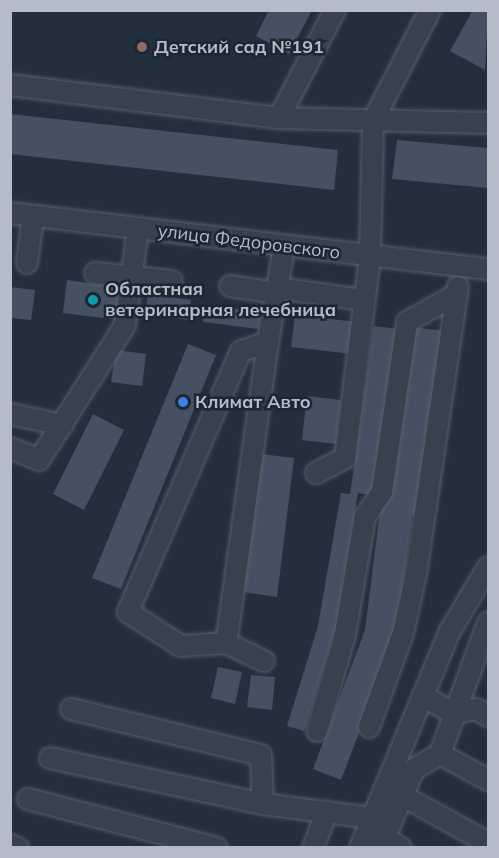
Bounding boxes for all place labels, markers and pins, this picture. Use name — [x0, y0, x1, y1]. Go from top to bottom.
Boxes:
place label: Детский сад №191 — [154, 36, 324, 58]
marker: Детский сад №191 — [135, 40, 149, 54]
place label: Областная ветеринарная лечебница — [105, 279, 336, 322]
marker: Областная ветеринарная лечебница — [86, 293, 100, 307]
place label: Климат Авто — [195, 391, 311, 413]
marker: Климат Авто — [176, 395, 190, 409]

